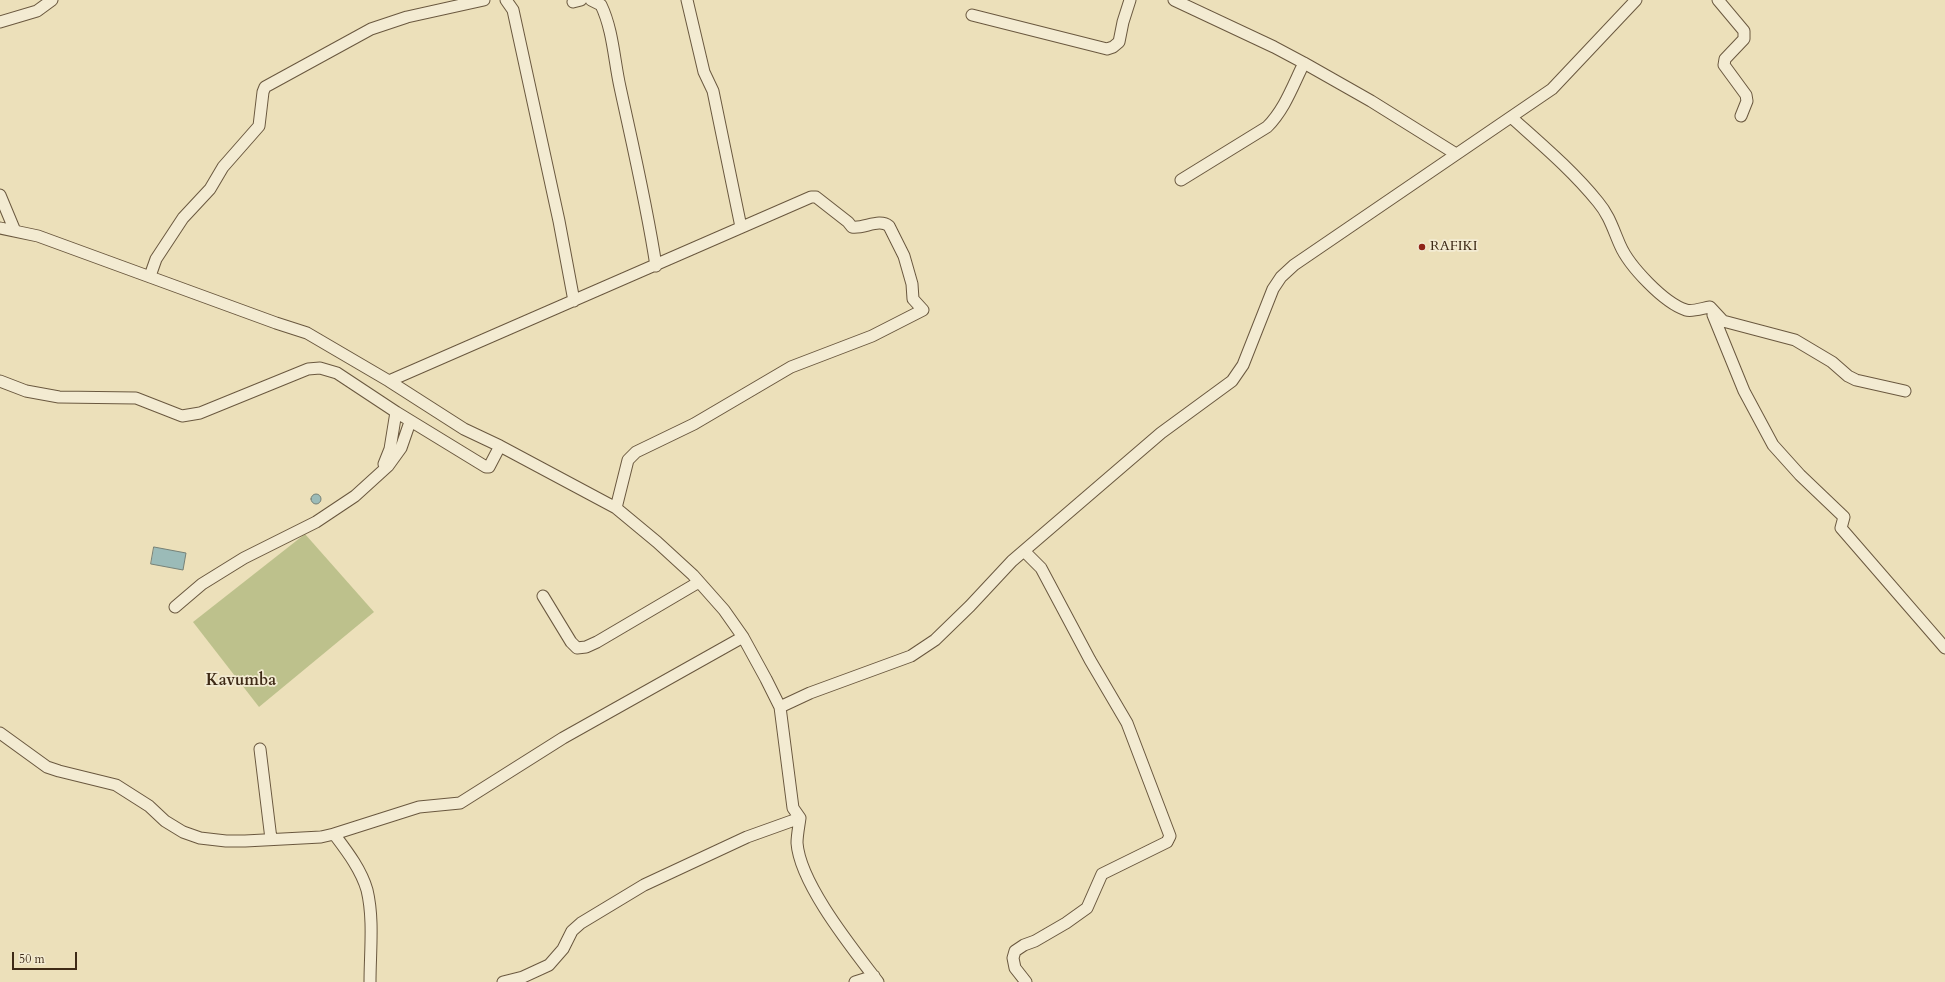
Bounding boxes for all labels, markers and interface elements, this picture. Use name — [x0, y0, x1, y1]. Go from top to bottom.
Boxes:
place label: RAFIKI — [1430, 239, 1478, 255]
marker: RAFIKI — [1417, 242, 1427, 252]
district label: Kavumba — [206, 671, 276, 691]
scale bar — [14, 944, 79, 970]
text: 50 m — [19, 951, 45, 967]

